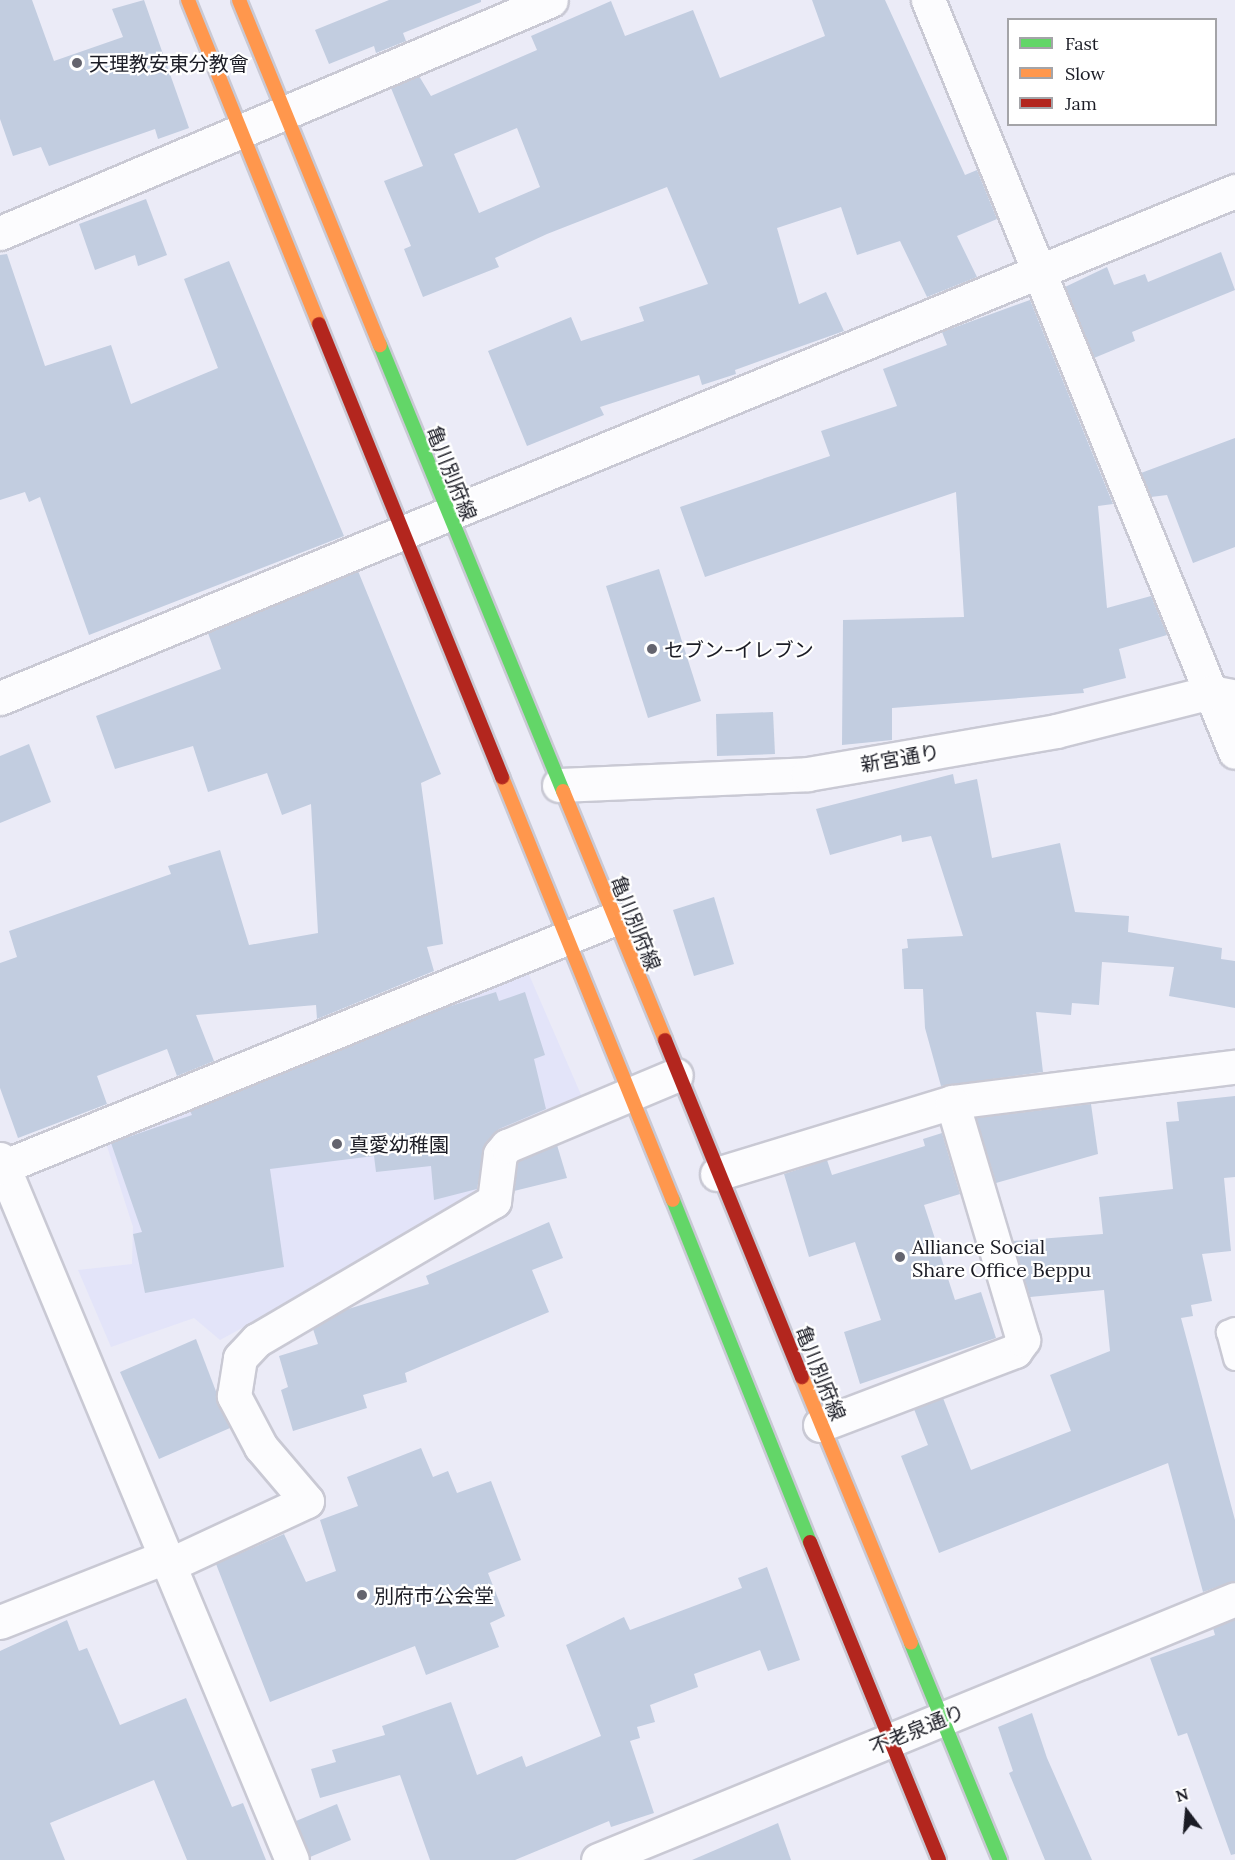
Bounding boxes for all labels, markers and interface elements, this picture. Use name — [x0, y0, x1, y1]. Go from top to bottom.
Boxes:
legend — [1007, 18, 1217, 126]
text: Fast — [1065, 32, 1099, 55]
place label: 天理教安東分教會 — [89, 51, 249, 75]
marker: 天理教安東分教會 — [70, 56, 84, 70]
text: Slow — [1065, 62, 1105, 85]
text: Jam — [1065, 92, 1097, 115]
street label: 亀川別府線 — [422, 422, 482, 524]
place label: セブン-イレブン — [664, 637, 814, 661]
marker: セブン-イレブン — [645, 642, 659, 656]
street label: 新宮通り — [859, 739, 941, 777]
street label: 亀川別府線 — [606, 872, 666, 974]
place label: 真愛幼稚園 — [349, 1132, 449, 1156]
marker: 真愛幼稚園 — [330, 1137, 344, 1151]
place label: Alliance Social Share Office Beppu — [912, 1234, 1091, 1281]
marker: Alliance Social Share Office Beppu — [893, 1250, 907, 1264]
street label: 亀川別府線 — [791, 1322, 851, 1424]
place label: 別府市公会堂 — [374, 1583, 494, 1607]
marker: 別府市公会堂 — [355, 1588, 369, 1602]
street label: 不老泉通り — [866, 1699, 968, 1759]
north arrow — [1157, 1782, 1217, 1842]
text: N — [1173, 1783, 1191, 1806]

